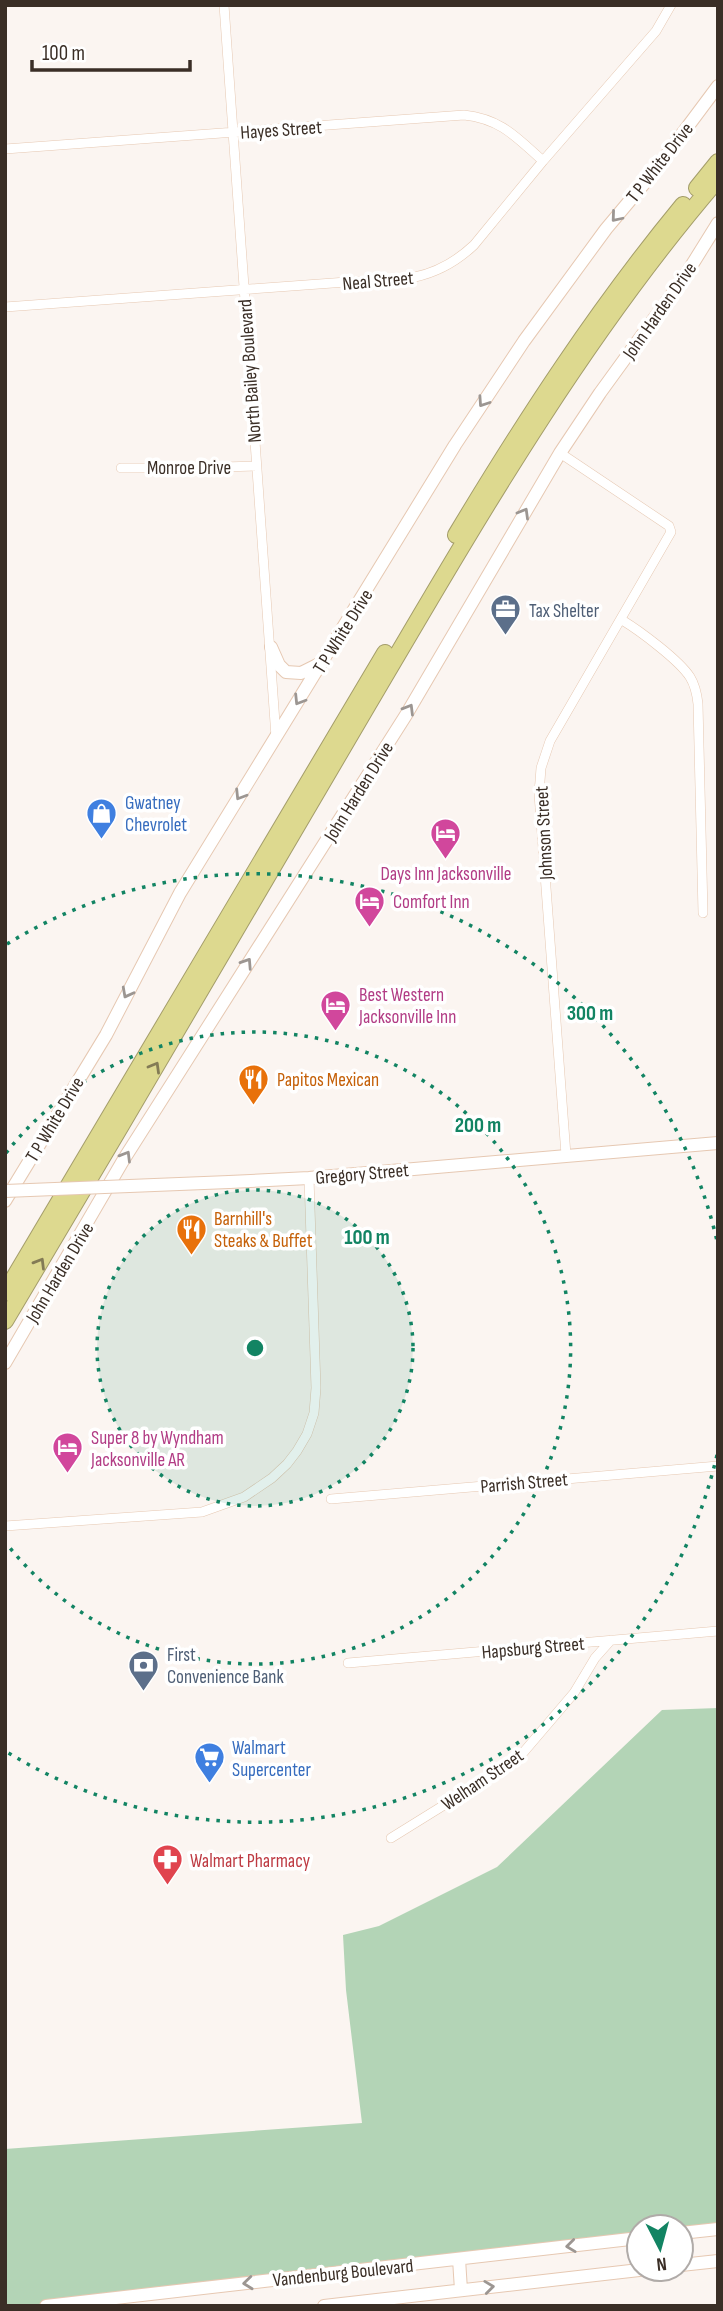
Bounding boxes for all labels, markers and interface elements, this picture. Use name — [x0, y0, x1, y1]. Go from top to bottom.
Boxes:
scale bar — [32, 28, 189, 72]
text: 100 m — [42, 41, 85, 66]
street label: Hayes Street — [240, 116, 323, 145]
street label: T P White Drive — [622, 118, 699, 208]
one-way arrow — [611, 210, 624, 222]
street label: John Harden Drive — [618, 258, 702, 365]
street label: Neal Street — [342, 267, 415, 296]
street label: North Bailey Boulevard — [234, 298, 267, 443]
one-way arrow — [479, 395, 492, 408]
street label: Monroe Drive — [147, 457, 231, 480]
one-way arrow — [516, 508, 529, 520]
street label: T P White Drive — [308, 585, 378, 678]
office icon: Tax Shelter — [489, 593, 523, 637]
place label: Tax Shelter — [529, 600, 600, 623]
one-way arrow — [294, 692, 307, 705]
one-way arrow — [401, 704, 414, 717]
street label: John Harden Drive — [319, 738, 399, 847]
street label: Johnson Street — [531, 785, 558, 881]
one-way arrow — [235, 788, 248, 801]
place label: Gwatney Chevrolet — [125, 792, 187, 837]
shop icon: Gwatney Chevrolet — [85, 796, 119, 840]
hotel icon: Days Inn Jacksonville — [429, 817, 463, 861]
place label: Days Inn Jacksonville — [381, 863, 511, 886]
hotel icon: Comfort Inn — [353, 884, 387, 928]
place label: Comfort Inn — [393, 891, 470, 914]
one-way arrow — [239, 958, 252, 971]
place label: Best Western Jacksonville Inn — [358, 984, 456, 1029]
one-way arrow — [122, 986, 136, 998]
hotel icon: Best Western Jacksonville Inn — [319, 988, 353, 1032]
text: 300 m — [567, 1001, 613, 1026]
one-way arrow — [147, 1061, 160, 1074]
restaurant icon: Papitos Mexican — [237, 1062, 271, 1106]
place label: Papitos Mexican — [277, 1069, 379, 1092]
street label: T P White Drive — [21, 1073, 90, 1167]
text: 200 m — [455, 1113, 501, 1138]
one-way arrow — [118, 1150, 131, 1163]
street label: Gregory Street — [314, 1159, 410, 1190]
place label: Barnhill's Steaks & Buffet — [214, 1208, 313, 1253]
restaurant icon: Barnhill's Steaks & Buffet — [174, 1212, 208, 1256]
street label: John Harden Drive — [21, 1218, 99, 1328]
text: 100 m — [344, 1225, 390, 1250]
one-way arrow — [32, 1257, 45, 1270]
centre of rings — [243, 1336, 267, 1360]
place label: Super 8 by Wyndham Jacksonville AR — [90, 1427, 224, 1472]
hotel icon: Super 8 by Wyndham Jacksonville AR — [51, 1431, 85, 1475]
street label: Parrish Street — [479, 1468, 569, 1499]
street label: Hapsburg Street — [481, 1633, 586, 1664]
place label: First Convenience Bank — [167, 1644, 284, 1689]
bank icon: First Convenience Bank — [127, 1648, 161, 1692]
place label: Walmart Supercenter — [232, 1737, 311, 1782]
supermarket icon: Walmart Supercenter — [192, 1741, 226, 1785]
street label: Welham Street — [437, 1744, 528, 1816]
pharmacy icon: Walmart Pharmacy — [150, 1843, 184, 1887]
place label: Walmart Pharmacy — [190, 1850, 311, 1873]
north arrow — [625, 2213, 695, 2283]
one-way arrow — [565, 2239, 577, 2254]
text: N — [655, 2251, 668, 2275]
street label: Vandenburg Boulevard — [272, 2255, 415, 2292]
one-way arrow — [242, 2276, 254, 2291]
one-way arrow — [483, 2279, 495, 2294]

